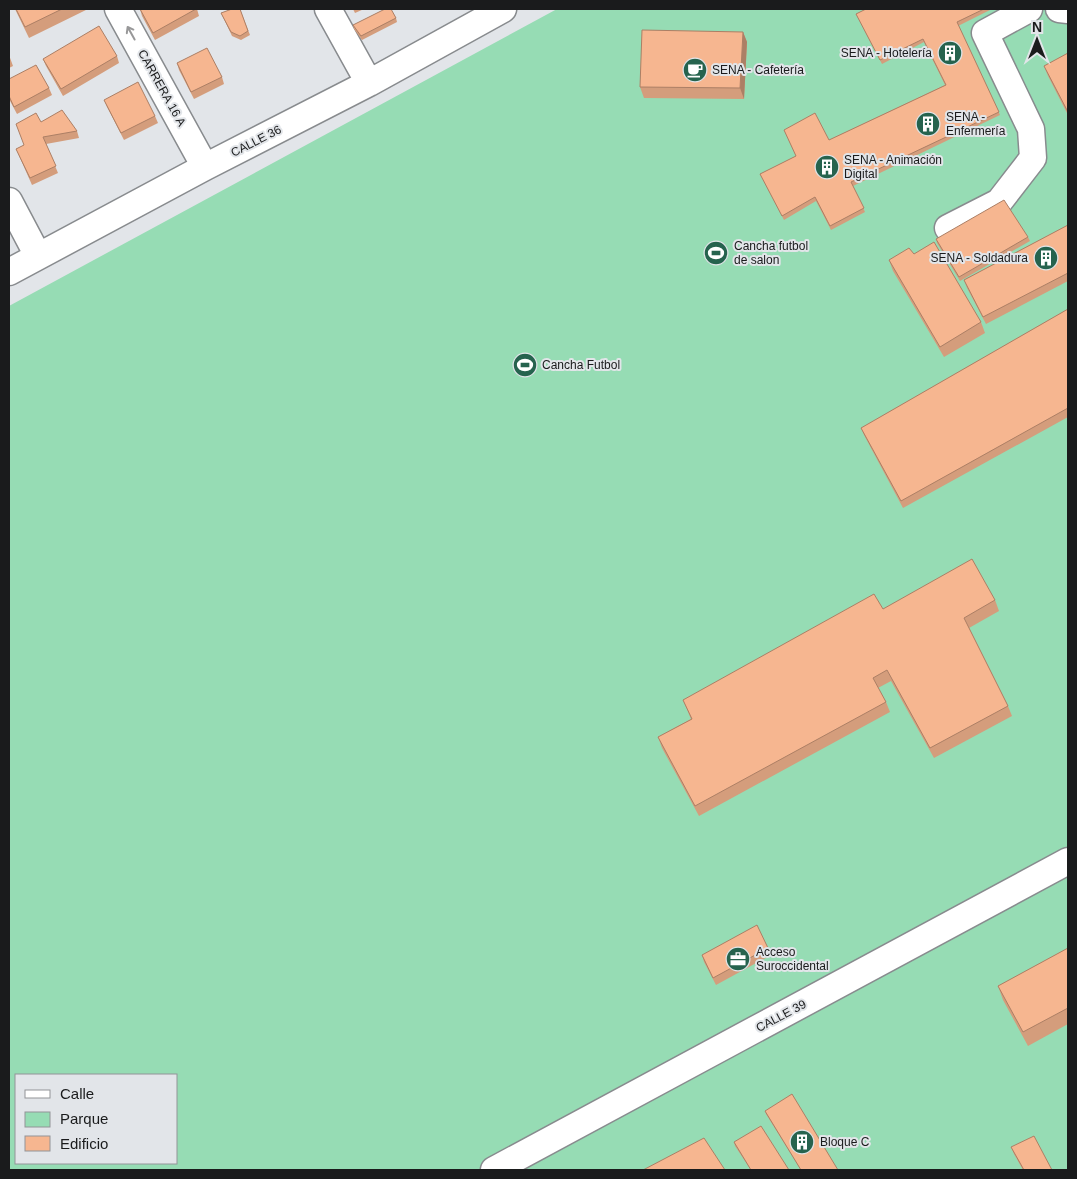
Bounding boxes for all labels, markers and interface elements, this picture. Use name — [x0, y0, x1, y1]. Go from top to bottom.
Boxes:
north arrow — [1012, 15, 1062, 65]
text: N — [1032, 19, 1042, 35]
one-way arrow — [126, 25, 136, 40]
building icon: SENA - Hotelería — [937, 40, 963, 66]
place label: SENA - Hotelería — [841, 46, 932, 60]
street label: CARRERA 16 A — [135, 47, 189, 129]
cafe icon: SENA - Cafetería — [682, 57, 708, 83]
place label: SENA - Cafetería — [712, 63, 804, 77]
place label: SENA - Enfermería — [946, 110, 1006, 138]
building icon: SENA - Enfermería — [915, 111, 941, 137]
street label: CALLE 36 — [228, 122, 284, 160]
place label: SENA - Animación Digital — [844, 153, 942, 181]
building icon: SENA - Animación Digital — [814, 154, 840, 180]
place label: Cancha futbol de salon — [734, 239, 808, 267]
sports icon: Cancha futbol de salon — [703, 240, 729, 266]
building icon: SENA - Soldadura — [1033, 245, 1059, 271]
place label: SENA - Soldadura — [931, 251, 1028, 265]
sports icon: Cancha Futbol — [512, 352, 538, 378]
place label: Cancha Futbol — [542, 358, 620, 372]
place label: Acceso Suroccidental — [756, 945, 829, 973]
office icon: Acceso Suroccidental — [725, 946, 751, 972]
street label: CALLE 39 — [754, 997, 809, 1035]
legend — [15, 1074, 178, 1164]
text: Calle — [60, 1085, 94, 1102]
text: Parque — [60, 1110, 108, 1127]
building icon: Bloque C — [789, 1129, 815, 1155]
text: Edificio — [60, 1135, 108, 1152]
place label: Bloque C — [820, 1135, 870, 1149]

